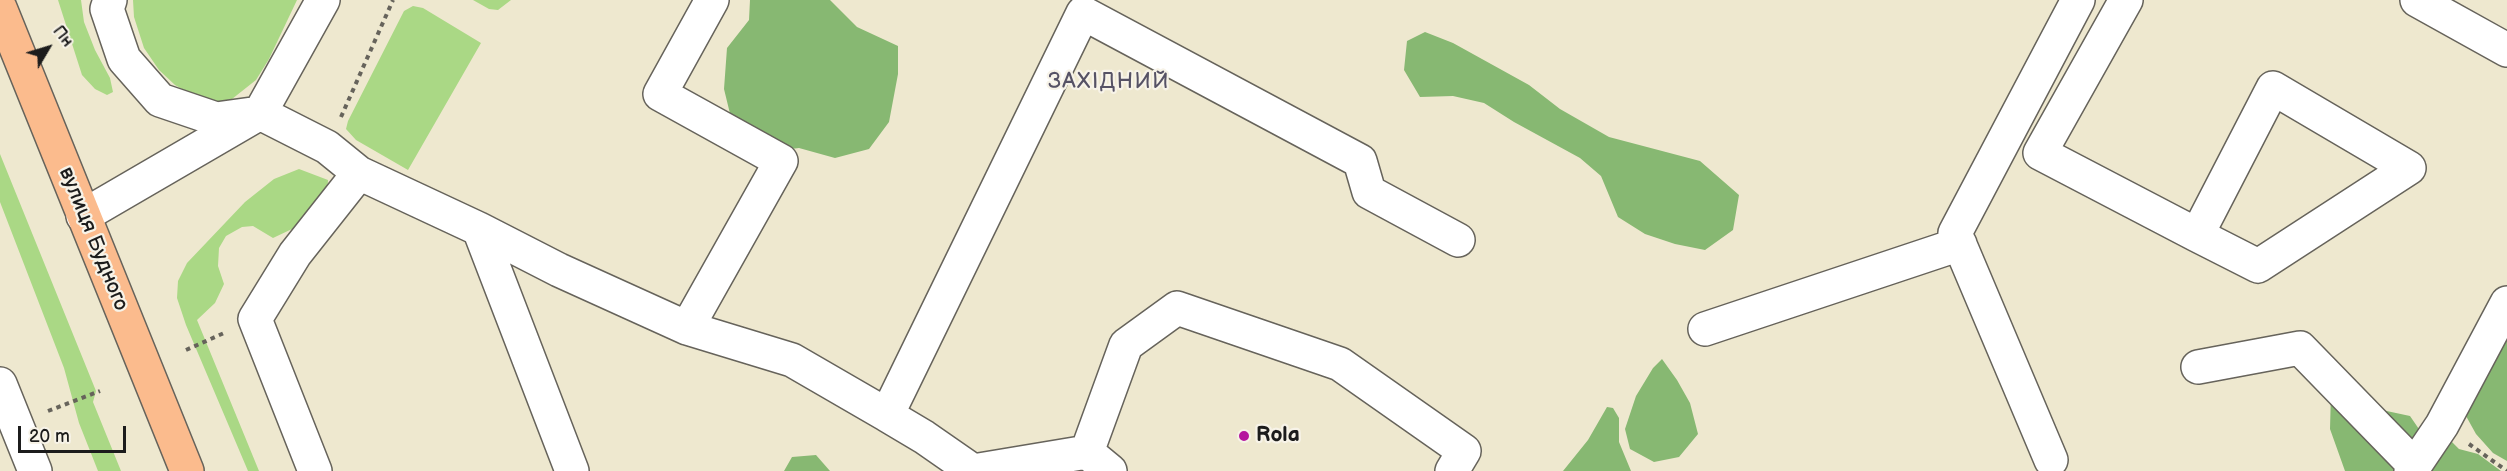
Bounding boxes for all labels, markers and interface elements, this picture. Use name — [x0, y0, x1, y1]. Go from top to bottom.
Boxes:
north arrow — [18, 18, 78, 78]
text: Пн — [49, 22, 77, 51]
district label: ЗАХІДНИЙ — [1048, 69, 1170, 95]
street label: вулиця Будного — [53, 164, 133, 314]
scale bar — [21, 414, 129, 452]
place label: Rola — [1256, 423, 1300, 449]
text: 20 m — [29, 426, 70, 447]
marker: Rola — [1237, 429, 1251, 443]

